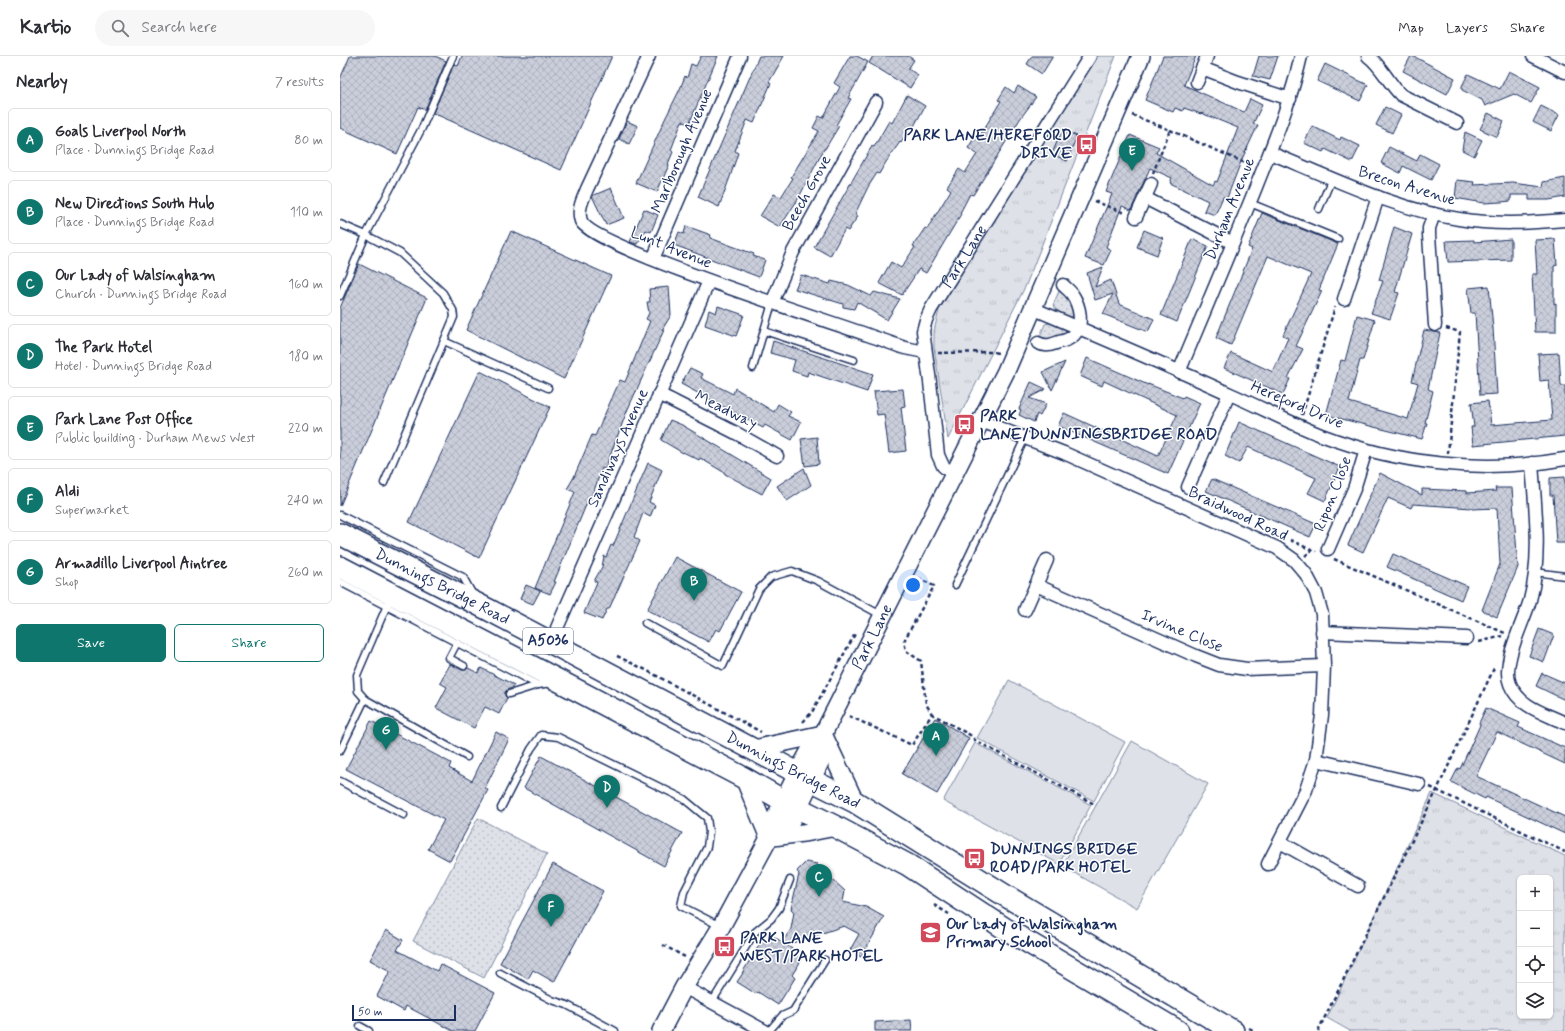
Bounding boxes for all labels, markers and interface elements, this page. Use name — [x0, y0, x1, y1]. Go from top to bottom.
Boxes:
search box — [95, 10, 375, 46]
text: Kartio — [20, 15, 71, 40]
icon: search — [109, 17, 131, 39]
text: Search here — [141, 18, 217, 38]
text: Map — [1398, 19, 1424, 37]
text: Layers — [1446, 19, 1488, 37]
text: Share — [1510, 19, 1545, 37]
text: Nearby — [16, 71, 68, 93]
text: 7 results — [275, 74, 324, 91]
street label: Marlborough Avenue — [646, 86, 718, 216]
text: Goals Liverpool North — [55, 122, 186, 142]
place label: PARK LANE/HEREFORD DRIVE — [904, 125, 1073, 164]
bus stop icon: PARK LANE/HEREFORD DRIVE — [1074, 131, 1100, 157]
text: A — [26, 132, 34, 149]
text: 80 m — [294, 132, 323, 149]
pin: E — [1119, 138, 1145, 171]
text: Place · Dunnings Bridge Road — [55, 142, 214, 159]
street label: Beech Grove — [778, 151, 836, 235]
street label: Durham Avenue — [1200, 154, 1260, 264]
street label: Brecon Avenue — [1356, 161, 1459, 211]
text: New Directions South Hub — [55, 194, 214, 214]
text: B — [26, 204, 34, 221]
text: 110 m — [290, 204, 323, 221]
text: Place · Dunnings Bridge Road — [55, 214, 214, 231]
street label: Park Lane — [937, 221, 992, 292]
street label: Lunt Avenue — [627, 222, 715, 274]
text: Our Lady of Walsingham — [55, 266, 216, 286]
text: C — [25, 276, 35, 293]
text: 160 m — [288, 276, 323, 293]
text: Church · Dunnings Bridge Road — [55, 286, 227, 303]
text: The Park Hotel — [55, 338, 152, 358]
text: D — [26, 348, 34, 365]
text: 180 m — [288, 348, 323, 365]
text: Hotel · Dunnings Bridge Road — [55, 358, 212, 375]
street label: Hereford Drive — [1247, 376, 1347, 436]
street label: Sandiways Avenue — [582, 385, 654, 511]
street label: Meadway — [691, 385, 761, 435]
place label: PARK LANE/DUNNINGSBRIDGE ROAD — [980, 406, 1217, 445]
text: Park Lane Post Office — [55, 410, 193, 430]
bus stop icon: PARK LANE/DUNNINGSBRIDGE ROAD — [951, 412, 977, 438]
text: E — [26, 420, 34, 437]
text: 220 m — [288, 420, 323, 437]
text: Public building · Durham Mews West — [55, 430, 255, 447]
street label: Ripon Close — [1309, 453, 1357, 535]
text: Aldi — [55, 482, 80, 502]
street label: Braidwood Road — [1185, 482, 1291, 546]
text: F — [27, 492, 33, 509]
text: 240 m — [287, 492, 323, 509]
text: Supermarket — [55, 502, 129, 519]
street label: Dunnings Bridge Road — [371, 543, 513, 630]
text: Armadillo Liverpool Aintree — [55, 554, 227, 574]
text: G — [26, 564, 34, 581]
text: 260 m — [288, 564, 323, 581]
pin: B — [681, 568, 707, 601]
text: Shop — [55, 574, 79, 591]
your location — [903, 575, 923, 595]
street label: Park Lane — [847, 601, 897, 673]
street label: Irvine Close — [1138, 604, 1226, 658]
button: Save — [16, 624, 166, 662]
button: Share — [174, 624, 324, 662]
road number: A5036 — [523, 628, 573, 654]
pin: G — [373, 717, 399, 750]
pin: A — [923, 723, 949, 756]
street label: Dunnings Bridge Road — [722, 727, 865, 813]
pin: D — [594, 775, 620, 808]
place label: DUNNINGS BRIDGE ROAD/PARK HOTEL — [990, 839, 1138, 878]
bus stop icon: DUNNINGS BRIDGE ROAD/PARK HOTEL — [961, 845, 987, 871]
pin: C — [806, 864, 832, 897]
map controls — [1517, 875, 1553, 1019]
button: + — [1517, 875, 1553, 911]
pin: F — [538, 894, 564, 927]
button: − — [1517, 911, 1553, 947]
place label: Our Lady of Walsingham Primary School — [946, 914, 1117, 953]
school or university icon: Our Lady of Walsingham Primary School — [917, 920, 943, 946]
place label: PARK LANE WEST/PARK HOTEL — [739, 928, 884, 967]
bus stop icon: PARK LANE WEST/PARK HOTEL — [711, 934, 737, 960]
button: locate — [1517, 947, 1553, 983]
button: layers — [1517, 983, 1553, 1019]
scale bar — [352, 1003, 456, 1022]
text: 50 m — [358, 1005, 383, 1019]

